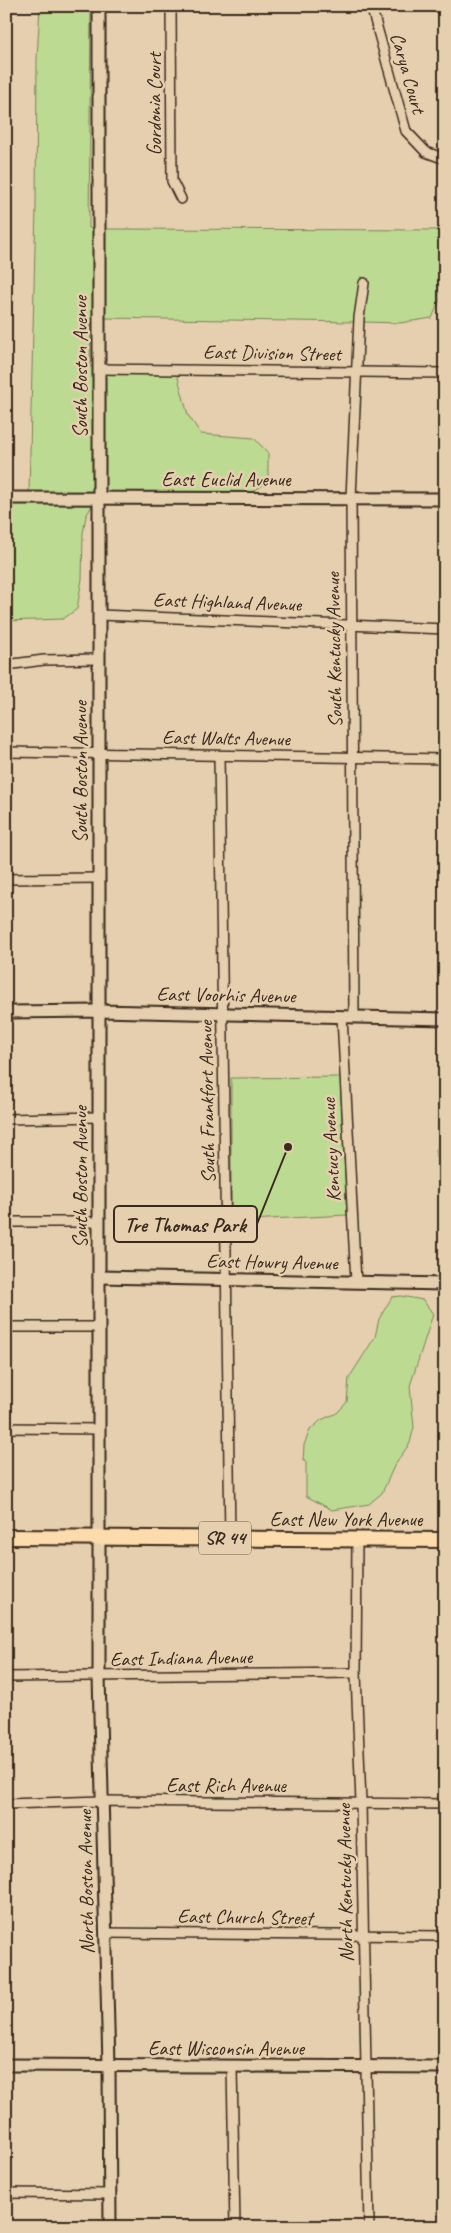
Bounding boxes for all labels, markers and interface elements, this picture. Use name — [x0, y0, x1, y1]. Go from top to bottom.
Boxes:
street label: Carya Court — [385, 30, 432, 119]
street label: Gordonia Court — [142, 50, 167, 155]
street label: South Boston Avenue — [68, 294, 93, 438]
street label: East Division Street — [203, 339, 344, 367]
street label: East Euclid Avenue — [161, 467, 292, 492]
street label: South Kentucky Avenue — [320, 571, 348, 728]
street label: East Highland Avenue — [152, 587, 303, 617]
street label: South Boston Avenue — [68, 699, 93, 843]
street label: East Walts Avenue — [162, 724, 292, 752]
street label: East Voorhis Avenue — [156, 981, 297, 1009]
street label: South Frankfort Avenue — [193, 1019, 221, 1184]
street label: Kentucy Avenue — [316, 1096, 346, 1203]
street label: South Boston Avenue — [68, 1104, 93, 1248]
callout: Tre Thomas Park — [114, 1206, 257, 1242]
text: Tre Thomas Park — [124, 1212, 248, 1238]
street label: East Howry Avenue — [206, 1248, 339, 1276]
street label: East New York Avenue — [270, 1507, 424, 1532]
road number: SR 44 — [199, 1522, 251, 1555]
street label: East Indiana Avenue — [110, 1644, 254, 1672]
street label: East Rich Avenue — [166, 1773, 287, 1798]
street label: North Kentucky Avenue — [331, 1802, 359, 1962]
street label: North Boston Avenue — [72, 1808, 100, 1954]
street label: East Church Street — [177, 1903, 316, 1931]
street label: East Wisconsin Avenue — [148, 2036, 306, 2061]

